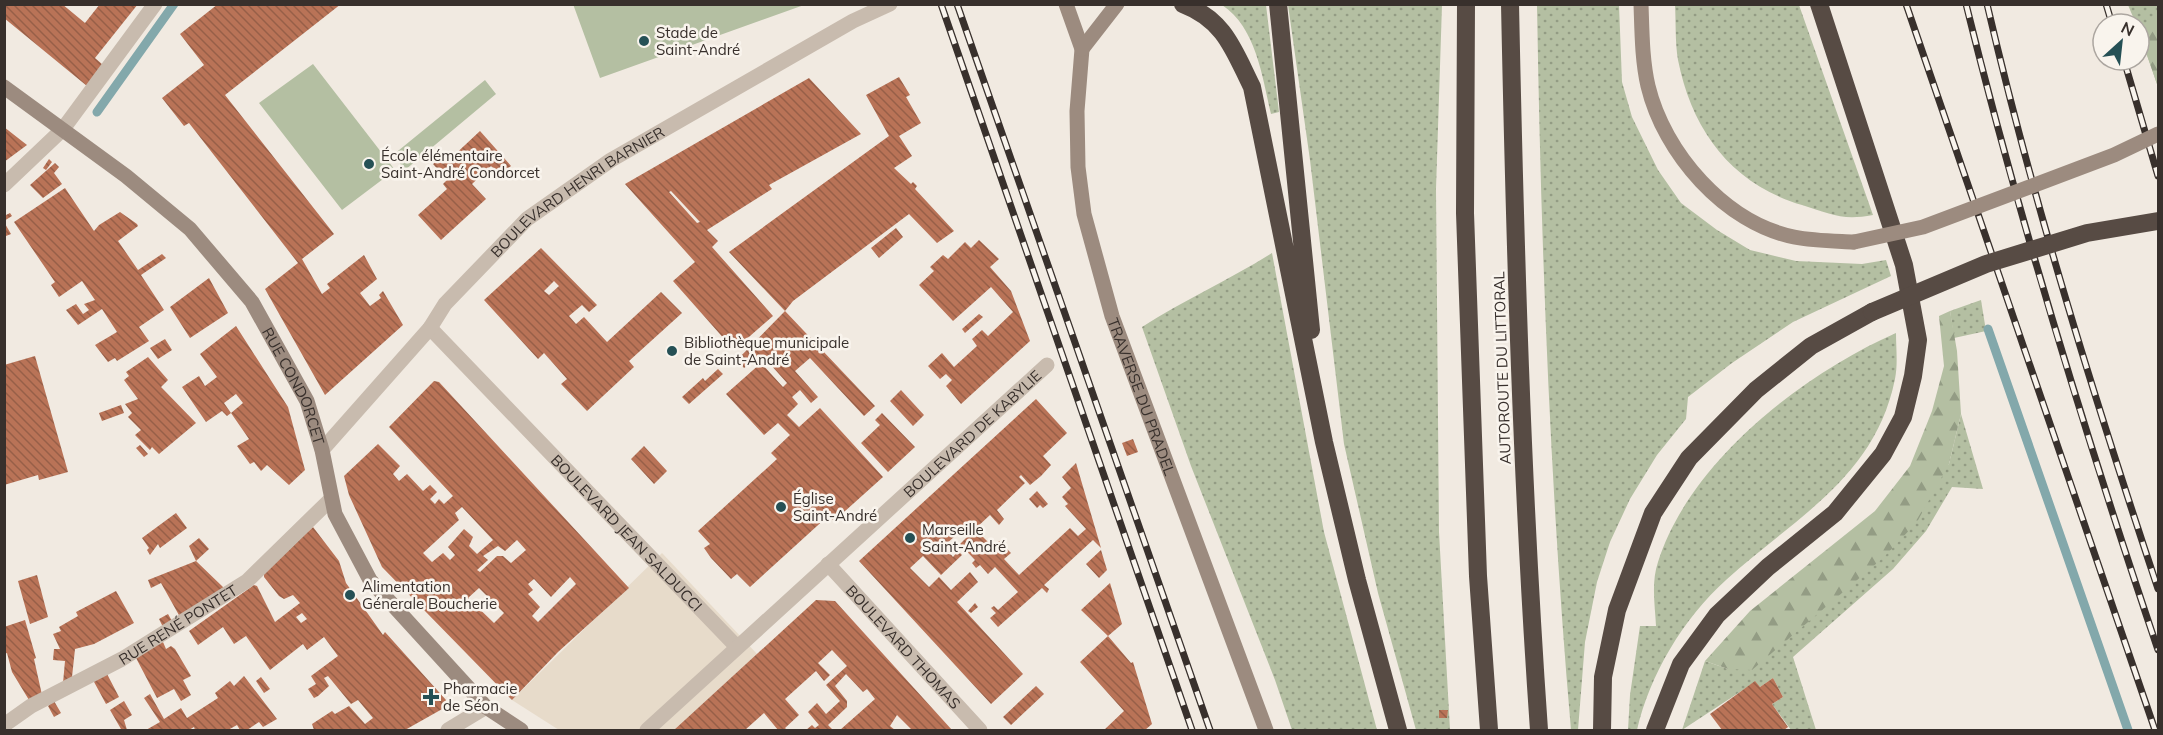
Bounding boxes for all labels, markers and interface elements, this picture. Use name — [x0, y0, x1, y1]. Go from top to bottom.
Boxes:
north arrow — [2091, 12, 2151, 72]
text: N — [2118, 17, 2138, 40]
place label: Stade de Saint-André — [656, 23, 740, 59]
marker: Stade de Saint-André — [637, 34, 651, 48]
street label: BOULEVARD HENRI BARNIER — [486, 122, 668, 261]
place label: École élémentaire Saint-André Condorcet — [381, 146, 540, 182]
marker: École élémentaire Saint-André Condorcet — [362, 157, 376, 171]
street label: AUTOROUTE DU LITTORAL — [1489, 271, 1515, 465]
street label: TRAVERSE DU PRADEL — [1104, 315, 1180, 478]
street label: RUE CONDORCET — [258, 324, 329, 447]
place label: Bibliothèque municipale de Saint-André — [684, 333, 849, 369]
marker: Bibliothèque municipale de Saint-André — [665, 344, 679, 358]
street label: BOULEVARD DE KABYLIE — [899, 366, 1045, 501]
street label: BOULEVARD JEAN SALDUCCI — [547, 450, 707, 615]
place label: Église Saint-André — [793, 489, 877, 525]
marker: Église Saint-André — [774, 500, 788, 514]
place label: Marseille Saint-André — [922, 520, 1006, 556]
marker: Marseille Saint-André — [903, 531, 917, 545]
place label: Alimentation Génerale Boucherie — [362, 577, 497, 613]
street label: RUE RENÉ PONTET — [115, 580, 241, 668]
street label: BOULEVARD THOMAS — [842, 581, 965, 712]
marker: Alimentation Génerale Boucherie — [343, 588, 357, 602]
place label: Pharmacie de Séon — [443, 679, 517, 715]
marker: Pharmacie de Séon — [424, 690, 438, 704]

